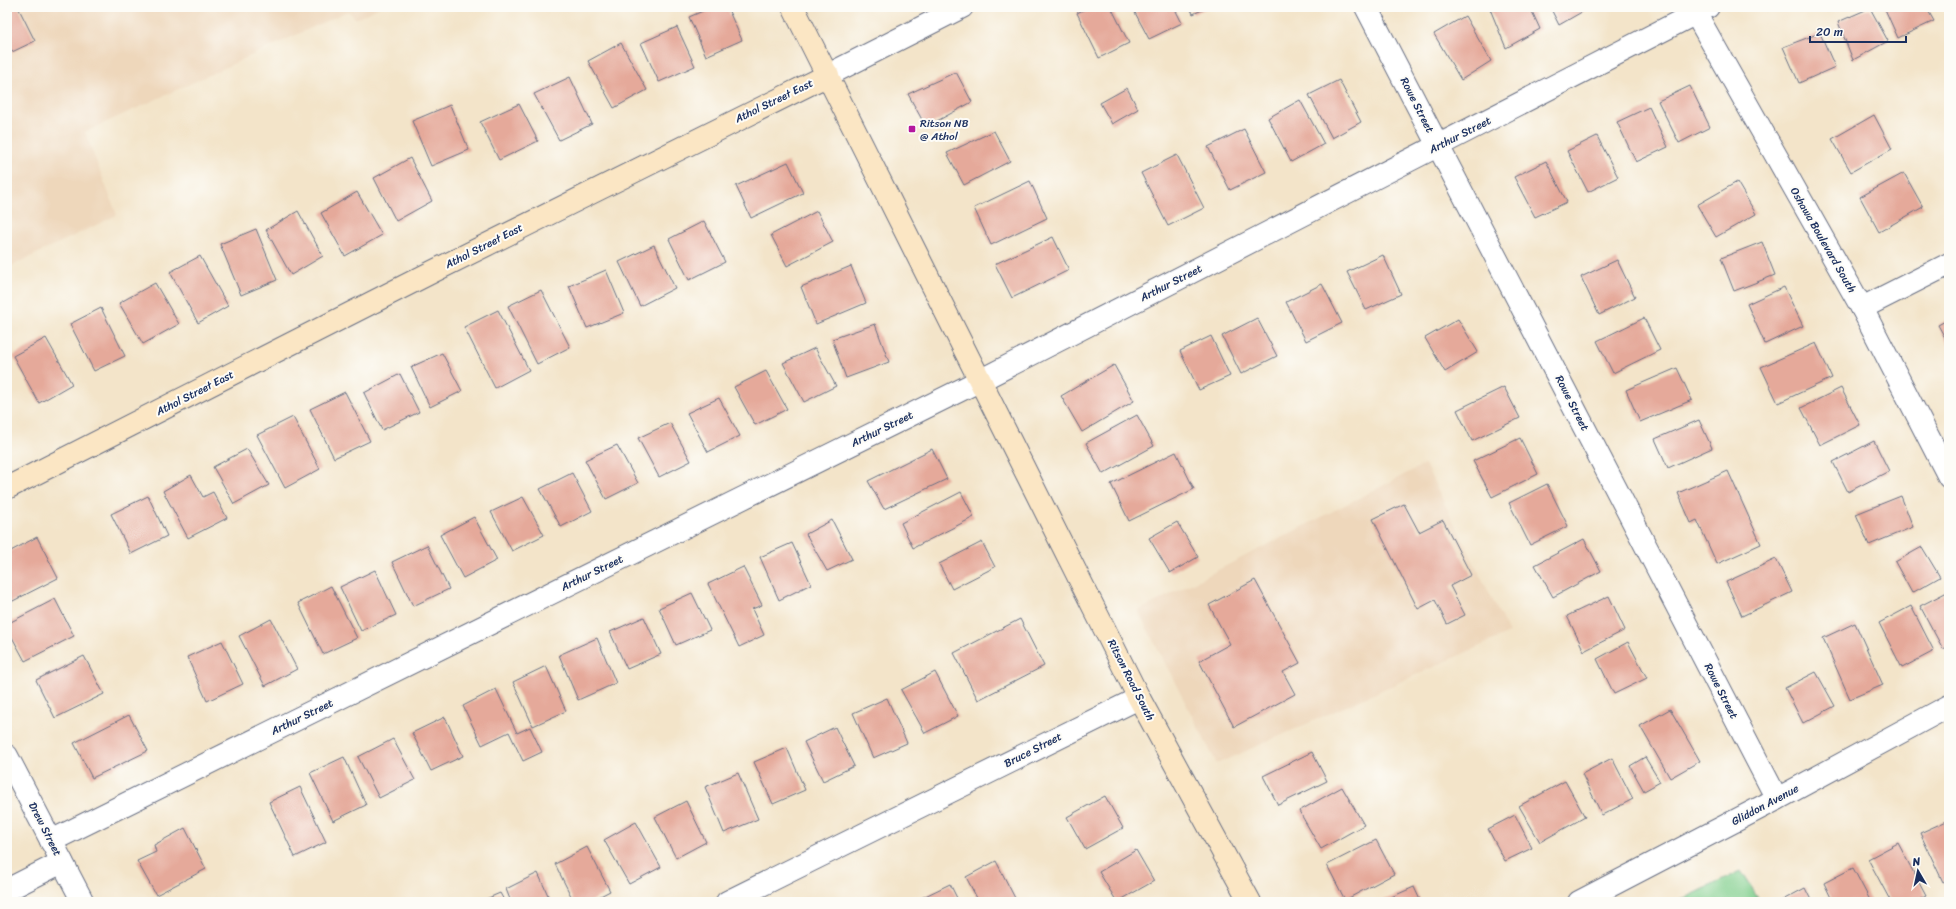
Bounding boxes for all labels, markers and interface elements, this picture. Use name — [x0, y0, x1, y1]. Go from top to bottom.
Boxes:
scale bar — [1810, 18, 1906, 44]
text: 20 m — [1816, 21, 1843, 43]
street label: Athol Street East — [731, 74, 817, 129]
street label: Rowe Street — [1395, 74, 1439, 136]
street label: Arthur Street — [1425, 111, 1495, 159]
place label: Ritson NB @ Athol — [920, 114, 969, 146]
marker: Ritson NB @ Athol — [907, 124, 917, 134]
street label: Oshawa Boulevard South — [1785, 184, 1861, 297]
street label: Athol Street East — [441, 218, 527, 274]
street label: Arthur Street — [1136, 259, 1206, 307]
street label: Athol Street East — [152, 365, 238, 421]
street label: Rowe Street — [1550, 372, 1594, 434]
street label: Arthur Street — [847, 406, 917, 453]
street label: Arthur Street — [557, 550, 627, 597]
street label: Ritson Road South — [1102, 636, 1160, 724]
street label: Rowe Street — [1699, 660, 1743, 722]
street label: Arthur Street — [267, 694, 337, 741]
street label: Bruce Street — [1001, 727, 1066, 773]
street label: Gliddon Avenue — [1728, 779, 1802, 831]
street label: Drew Street — [23, 798, 67, 860]
north arrow — [1898, 851, 1938, 891]
text: N — [1910, 852, 1922, 872]

